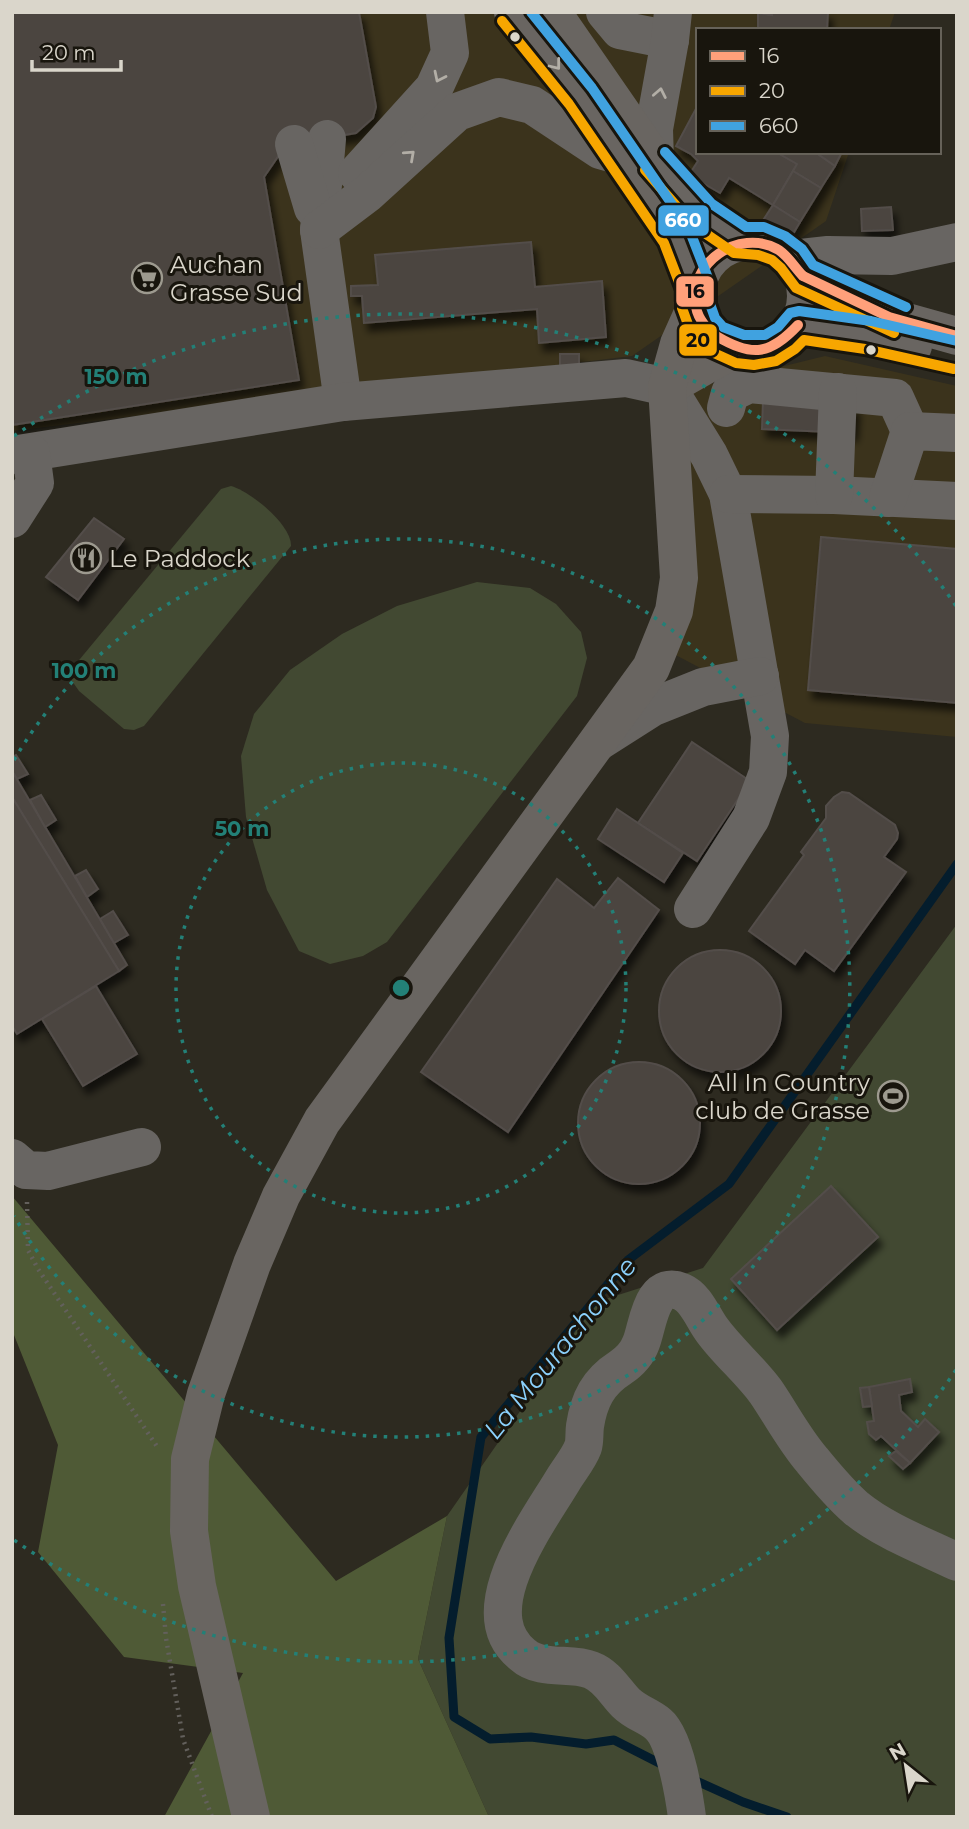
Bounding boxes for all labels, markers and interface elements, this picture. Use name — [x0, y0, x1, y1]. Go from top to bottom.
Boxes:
scale bar — [32, 28, 121, 72]
legend — [696, 28, 941, 154]
unlabelled marker — [508, 30, 522, 44]
text: 20 m — [42, 40, 96, 65]
text: 16 — [759, 43, 780, 68]
one-way arrow — [548, 57, 561, 70]
one-way arrow — [433, 70, 447, 83]
text: 20 — [759, 78, 785, 103]
one-way arrow — [652, 87, 667, 99]
text: 660 — [759, 113, 798, 138]
one-way arrow — [401, 151, 414, 163]
line badge: 660 — [657, 204, 710, 237]
text: 660 — [664, 209, 702, 232]
place label: Auchan Grasse Sud — [170, 250, 303, 307]
supermarket icon: Auchan Grasse Sud — [130, 261, 164, 295]
line badge: 16 — [675, 275, 715, 308]
text: 16 — [685, 280, 705, 303]
line badge: 20 — [678, 323, 718, 357]
text: 20 — [686, 329, 710, 352]
unlabelled marker — [864, 343, 878, 357]
text: 150 m — [85, 364, 147, 389]
restaurant icon: Le Paddock — [69, 541, 103, 575]
place label: Le Paddock — [109, 544, 251, 573]
text: 100 m — [52, 658, 116, 683]
text: 50 m — [215, 816, 269, 841]
centre of rings — [389, 976, 413, 1000]
place label: All In Country club de Grasse — [695, 1068, 870, 1125]
sports icon: All In Country club de Grasse — [876, 1079, 910, 1113]
water label: La Mourachonne — [477, 1250, 643, 1446]
north arrow — [871, 1731, 941, 1801]
text: N — [885, 1738, 910, 1766]

